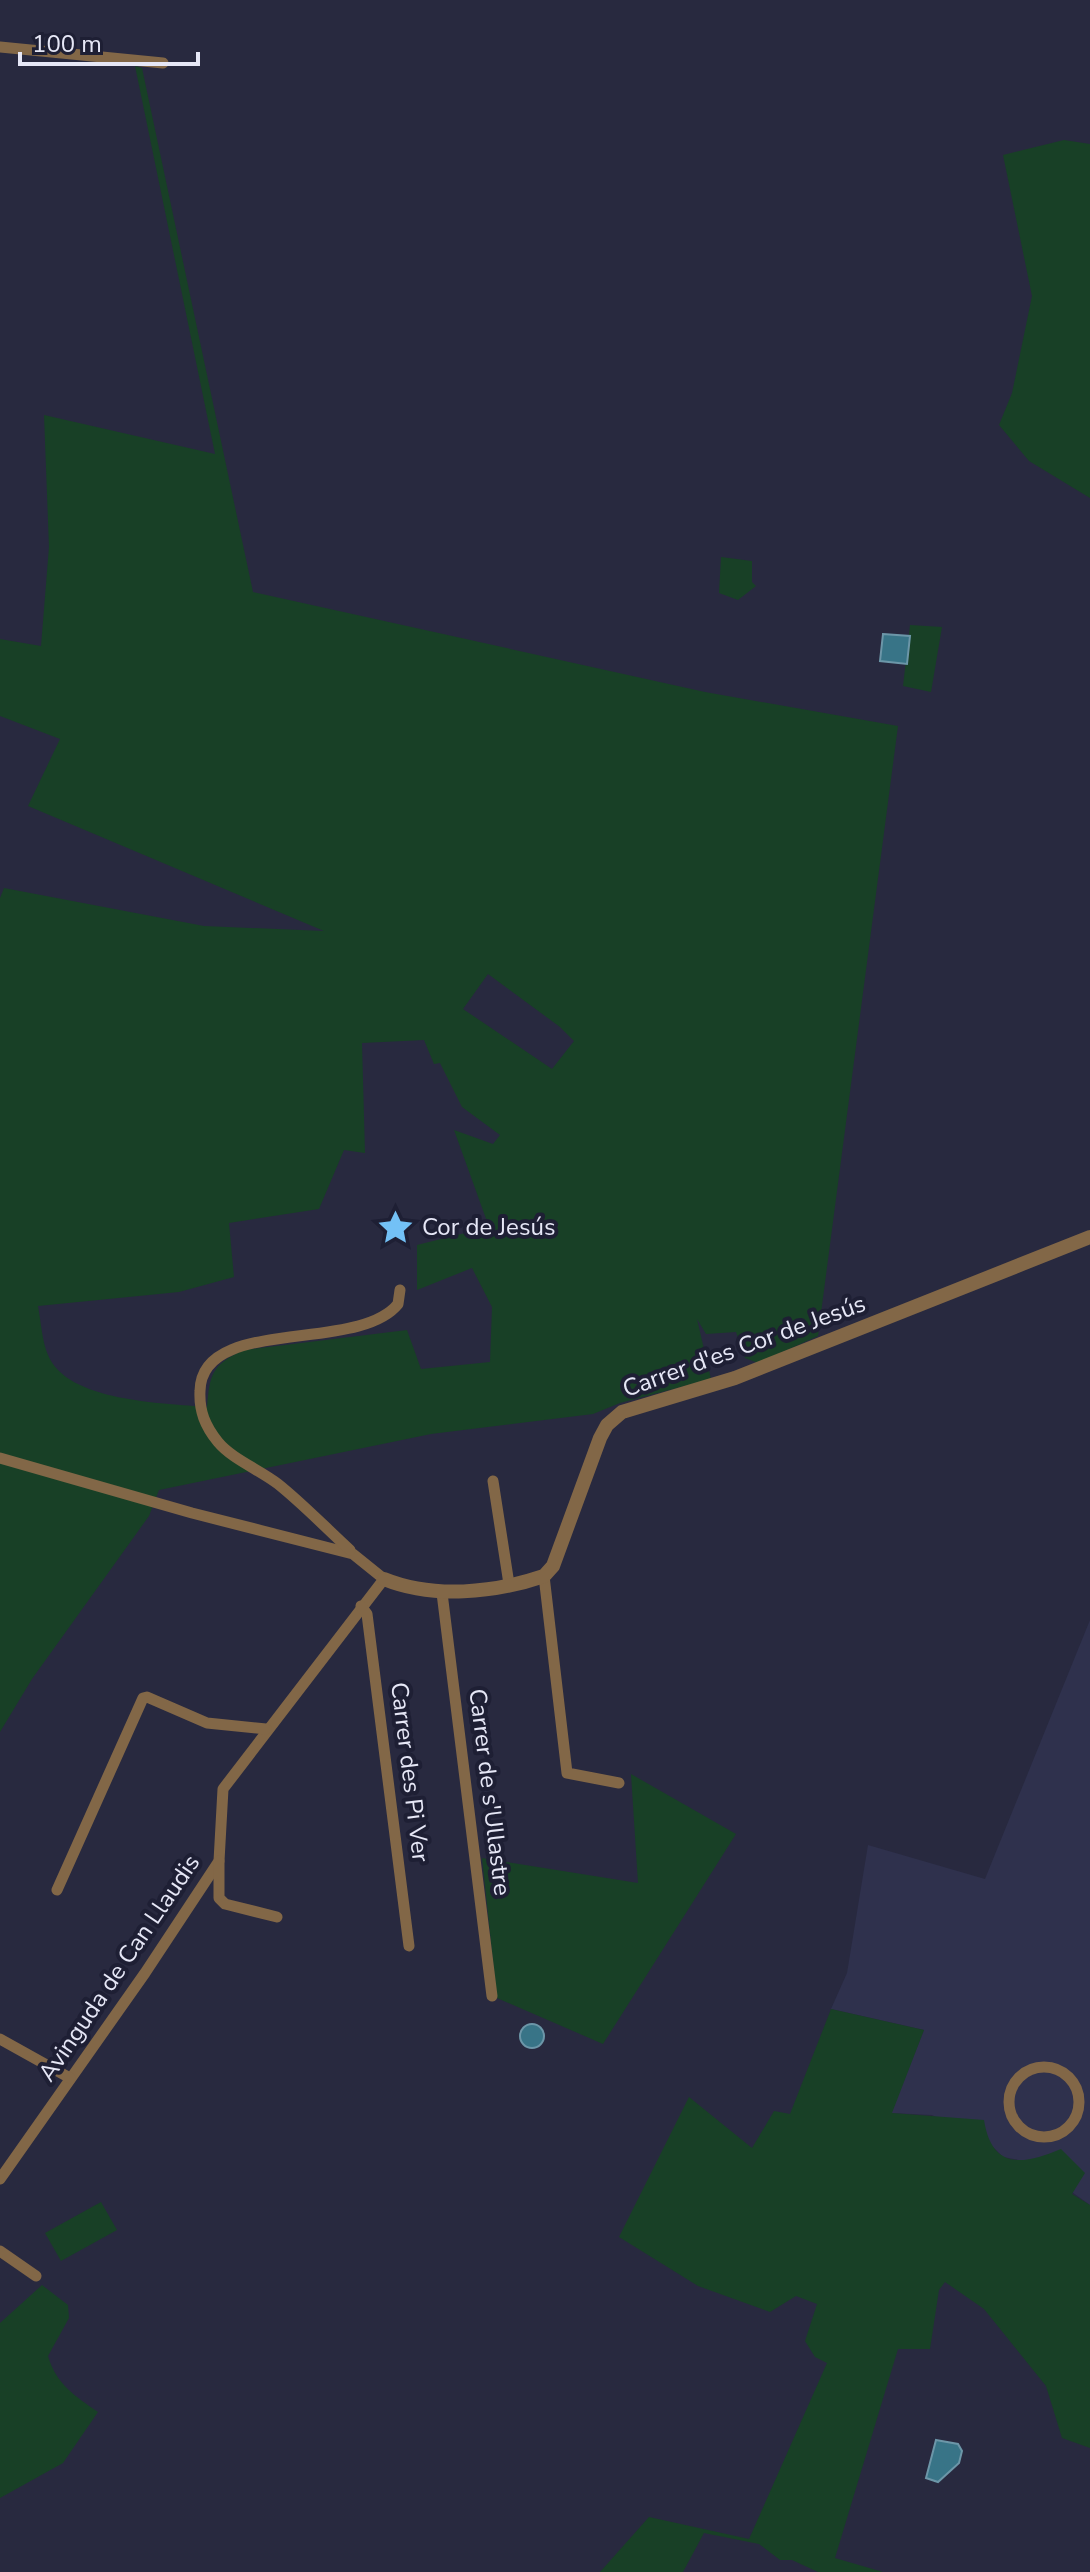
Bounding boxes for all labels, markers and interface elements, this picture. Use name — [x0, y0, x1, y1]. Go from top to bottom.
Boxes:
scale bar — [20, 16, 198, 66]
text: 100 m — [32, 28, 102, 60]
place icon: Cor de Jesús — [377, 1208, 415, 1246]
place label: Cor de Jesús — [422, 1211, 555, 1243]
street label: Carrer d'es Cor de Jesús — [618, 1287, 870, 1405]
street label: Carrer des Pi Ver — [383, 1680, 437, 1864]
street label: Carrer de s'Ullastre — [461, 1687, 519, 1897]
street label: Avinguda de Can Llaudis — [31, 1848, 207, 2088]

